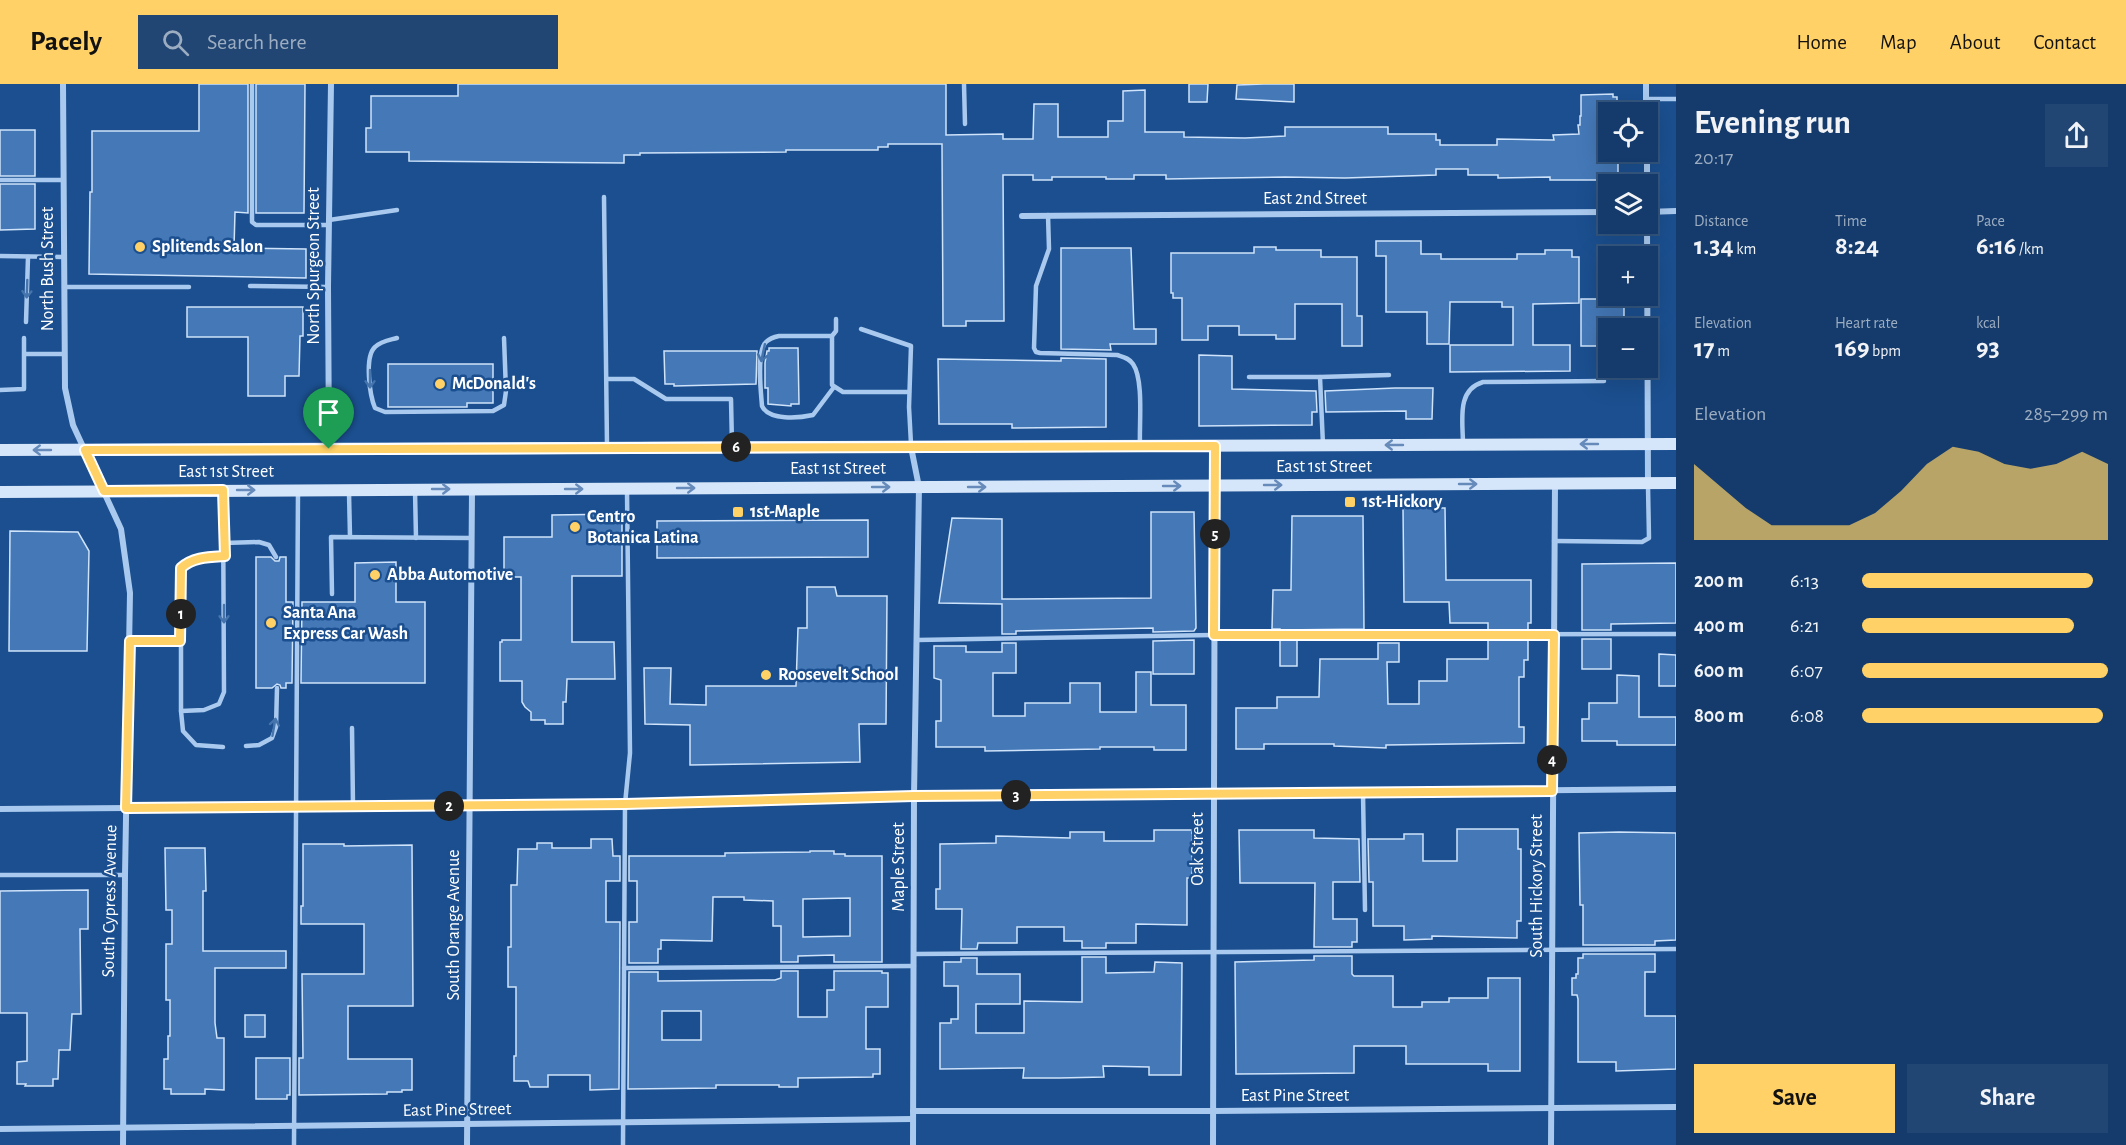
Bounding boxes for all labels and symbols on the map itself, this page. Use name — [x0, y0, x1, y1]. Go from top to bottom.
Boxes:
street label: North Spurgeon Street — [305, 187, 323, 345]
street label: East 2nd Street — [1263, 190, 1367, 208]
street label: North Bush Street — [39, 206, 57, 331]
place label: Splitends Salon — [152, 238, 263, 256]
marker: Splitends Salon — [133, 240, 147, 254]
one-way arrow — [22, 279, 33, 299]
one-way arrow — [757, 343, 768, 362]
one-way arrow — [364, 369, 376, 389]
place label: McDonald's — [452, 375, 536, 393]
marker: McDonald's — [433, 377, 447, 391]
pin — [303, 387, 354, 449]
pin: 6 — [721, 432, 751, 462]
one-way arrow — [1580, 438, 1600, 450]
one-way arrow — [1385, 439, 1405, 451]
one-way arrow — [33, 444, 53, 456]
street label: East 1st Street — [1276, 458, 1372, 476]
street label: East 1st Street — [790, 460, 886, 478]
street label: East 1st Street — [178, 463, 274, 481]
one-way arrow — [1458, 478, 1478, 490]
one-way arrow — [1263, 479, 1283, 491]
one-way arrow — [1162, 480, 1182, 492]
one-way arrow — [870, 481, 890, 493]
one-way arrow — [967, 481, 987, 493]
one-way arrow — [675, 482, 695, 494]
one-way arrow — [431, 483, 451, 495]
one-way arrow — [564, 483, 584, 495]
one-way arrow — [236, 484, 256, 496]
place label: 1st-Hickory — [1362, 493, 1443, 511]
marker: 1st-Hickory — [1343, 495, 1357, 509]
place label: 1st-Maple — [750, 503, 820, 521]
marker: 1st-Maple — [731, 505, 745, 519]
place label: Centro Botanica Latina — [587, 508, 699, 547]
pin: 5 — [1200, 519, 1230, 549]
marker: Centro Botanica Latina — [568, 520, 582, 534]
place label: Abba Automotive — [387, 566, 513, 584]
marker: Abba Automotive — [368, 568, 382, 582]
pin: 1 — [166, 599, 196, 629]
one-way arrow — [218, 604, 230, 624]
place label: Santa Ana Express Car Wash — [283, 604, 408, 643]
marker: Santa Ana Express Car Wash — [264, 616, 278, 630]
place label: Roosevelt School — [778, 666, 899, 684]
marker: Roosevelt School — [759, 668, 773, 682]
one-way arrow — [269, 718, 280, 738]
pin: 4 — [1537, 745, 1567, 775]
pin: 3 — [1001, 780, 1031, 810]
pin: 2 — [434, 791, 464, 821]
street label: Oak Street — [1189, 812, 1207, 886]
street label: South Hickory Street — [1528, 814, 1546, 958]
street label: Maple Street — [890, 822, 908, 912]
street label: South Cypress Avenue — [100, 824, 120, 978]
street label: South Orange Avenue — [445, 849, 463, 1001]
street label: East Pine Street — [1241, 1087, 1350, 1105]
street label: East Pine Street — [403, 1100, 512, 1120]

